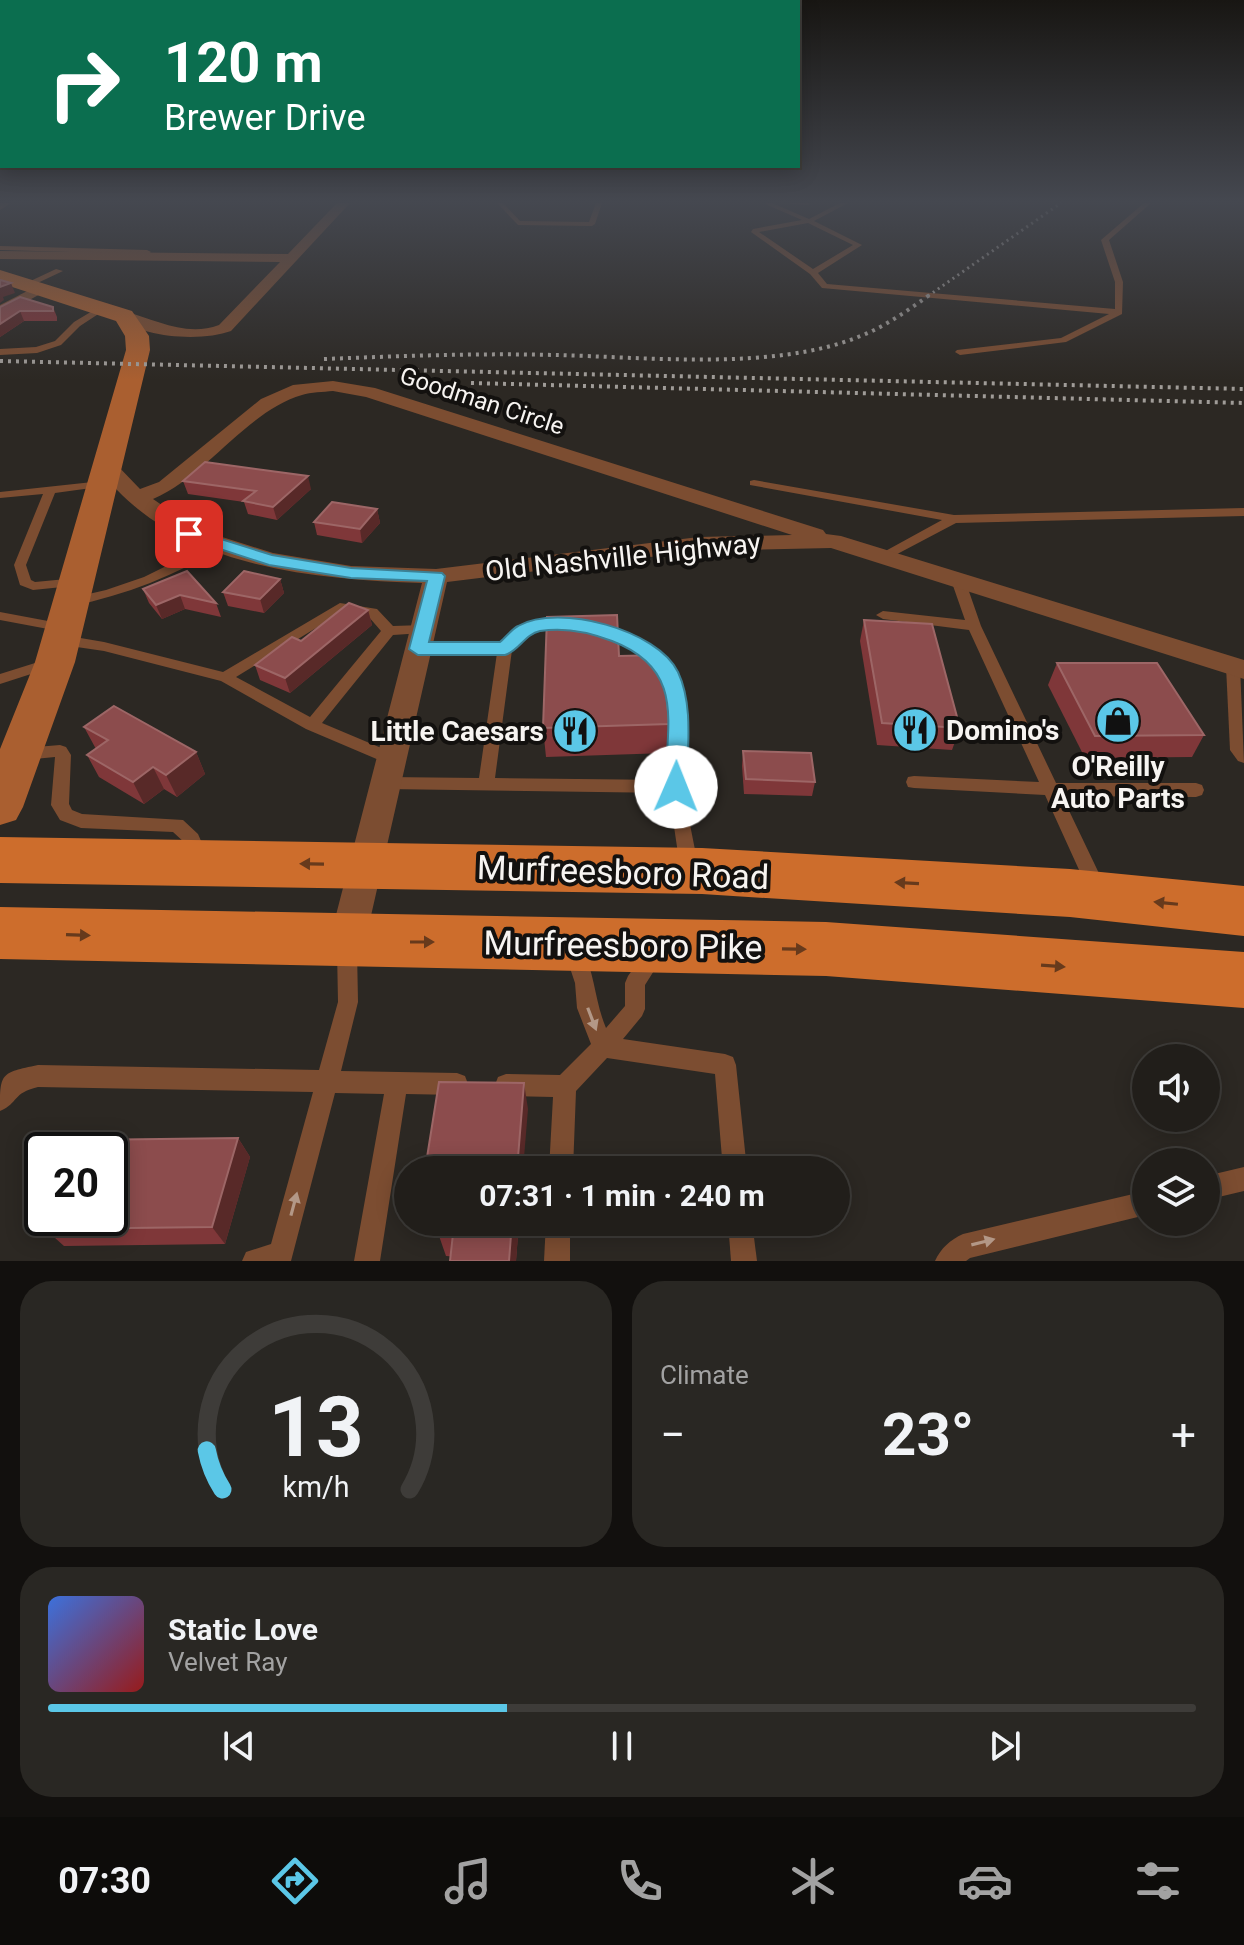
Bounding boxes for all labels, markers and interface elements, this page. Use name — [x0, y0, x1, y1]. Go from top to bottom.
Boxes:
text: 120 m — [164, 30, 323, 96]
icon: right — [32, 32, 136, 136]
text: Brewer Drive — [164, 97, 366, 139]
street label: Goodman Circle — [396, 361, 568, 441]
pin — [155, 500, 223, 568]
icon: arrive — [167, 512, 211, 556]
street label: Old Nashville Highway — [484, 526, 762, 588]
shop icon: O'Reilly Auto Parts — [1094, 697, 1142, 745]
restaurant icon: Domino's — [891, 706, 939, 754]
restaurant icon: Little Caesars — [551, 707, 599, 755]
place label: Domino's — [946, 714, 1059, 747]
place label: Little Caesars — [371, 715, 544, 748]
position arrow — [634, 745, 718, 829]
place label: O'Reilly Auto Parts — [1051, 750, 1185, 815]
street label: Murfreesboro Road — [476, 847, 770, 897]
one-way arrow — [299, 858, 324, 871]
one-way arrow — [894, 876, 919, 889]
one-way arrow — [1153, 896, 1178, 909]
street label: Murfreesboro Pike — [483, 923, 763, 967]
one-way arrow — [66, 928, 91, 941]
one-way arrow — [410, 936, 435, 948]
one-way arrow — [782, 942, 807, 955]
one-way arrow — [1041, 960, 1066, 973]
one-way arrow — [586, 1007, 598, 1031]
map controls — [1132, 1044, 1220, 1236]
button: sound — [1132, 1044, 1220, 1132]
speed limit sign: 20 — [24, 1132, 128, 1236]
button: layers — [1132, 1148, 1220, 1236]
text: 07:31 · 1 min · 240 m — [479, 1178, 765, 1213]
one-way arrow — [288, 1191, 300, 1216]
one-way arrow — [971, 1235, 996, 1247]
text: Climate — [660, 1360, 749, 1390]
text: 13 — [268, 1379, 364, 1476]
text: 23° — [882, 1399, 974, 1470]
text: − — [660, 1409, 685, 1461]
text: + — [1171, 1409, 1196, 1461]
text: km/h — [282, 1470, 350, 1504]
text: Static Love — [168, 1612, 318, 1647]
text: Velvet Ray — [168, 1647, 288, 1677]
icon: previous — [217, 1724, 261, 1768]
icon: pause — [600, 1724, 644, 1768]
icon: next — [983, 1724, 1027, 1768]
icon: directions — [267, 1853, 323, 1909]
icon: music — [440, 1853, 496, 1909]
icon: phone — [612, 1853, 668, 1909]
icon: climate — [785, 1853, 841, 1909]
icon: car — [957, 1853, 1013, 1909]
icon: filters — [1130, 1853, 1186, 1909]
text: 07:30 — [58, 1860, 151, 1902]

